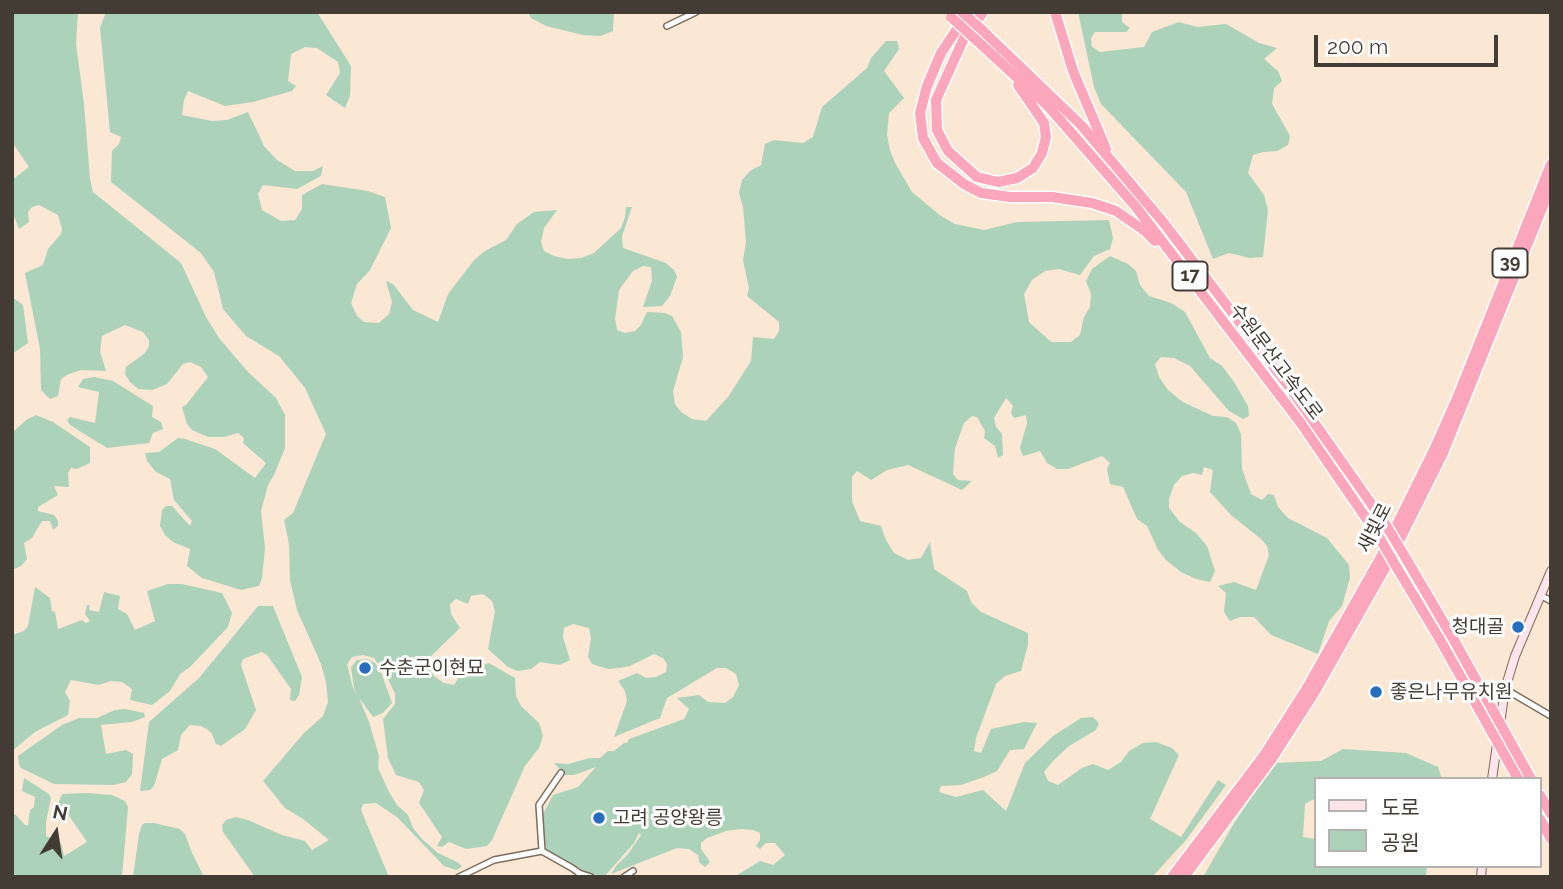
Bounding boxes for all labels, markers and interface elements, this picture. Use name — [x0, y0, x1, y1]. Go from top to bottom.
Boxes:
scale bar — [1318, 21, 1502, 65]
text: 200 m — [1327, 34, 1388, 59]
road number: 39 — [1492, 248, 1528, 278]
road number: 17 — [1172, 262, 1208, 290]
street label: 수원문산고속도로 — [1225, 299, 1327, 425]
street label: 새빛로 — [1353, 499, 1397, 557]
place label: 청대골 — [1452, 616, 1504, 638]
marker: 청대골 — [1510, 619, 1526, 635]
place label: 수춘군이현묘 — [379, 657, 484, 679]
marker: 수춘군이현묘 — [357, 660, 373, 676]
place label: 좋은나무유치원 — [1390, 681, 1512, 703]
marker: 좋은나무유치원 — [1368, 684, 1384, 700]
legend — [1314, 777, 1542, 868]
text: 도로 — [1381, 795, 1420, 820]
north arrow — [21, 798, 91, 868]
text: N — [51, 800, 70, 825]
place label: 고려 공양왕릉 — [613, 807, 723, 829]
marker: 고려 공양왕릉 — [591, 810, 607, 826]
text: 공원 — [1381, 830, 1420, 855]

